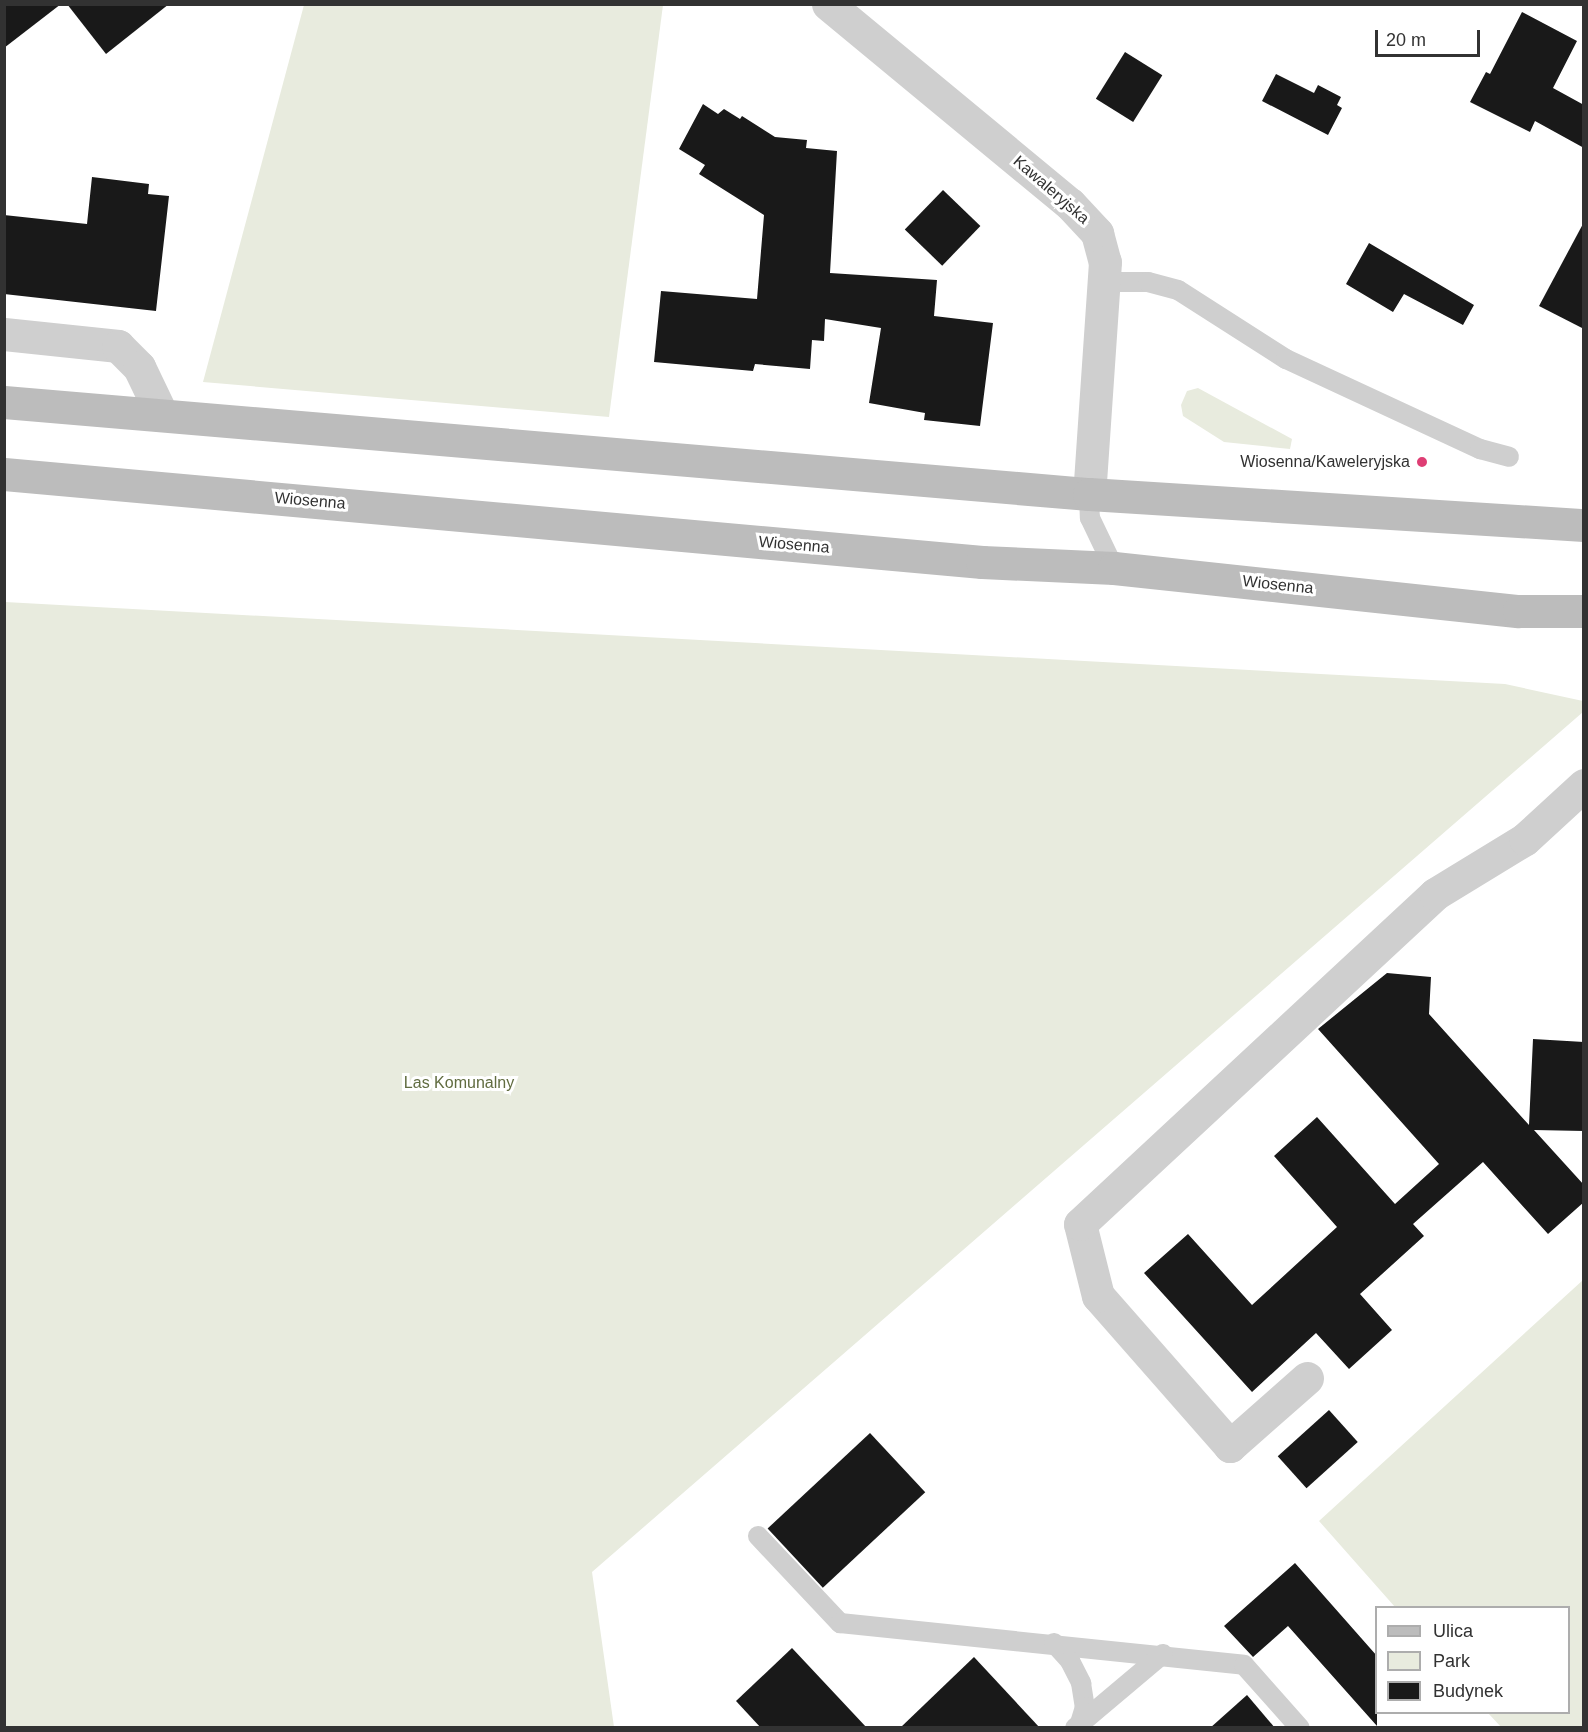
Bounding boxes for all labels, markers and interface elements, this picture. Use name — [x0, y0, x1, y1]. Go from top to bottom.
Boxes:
scale bar — [1378, 18, 1483, 56]
text: 20 m — [1386, 30, 1426, 50]
street label: Kawaleryjska — [1009, 152, 1093, 228]
place label: Wiosenna/Kaweleryjska — [1240, 452, 1410, 472]
marker: Wiosenna/Kaweleryjska — [1415, 455, 1429, 469]
street label: Wiosenna — [274, 488, 346, 514]
street label: Wiosenna — [758, 532, 830, 558]
street label: Wiosenna — [1242, 572, 1314, 598]
park label: Las Komunalny — [404, 1073, 514, 1093]
legend — [1375, 1606, 1570, 1714]
text: Ulica — [1433, 1621, 1473, 1641]
text: Park — [1433, 1651, 1470, 1671]
text: Budynek — [1433, 1681, 1503, 1701]

